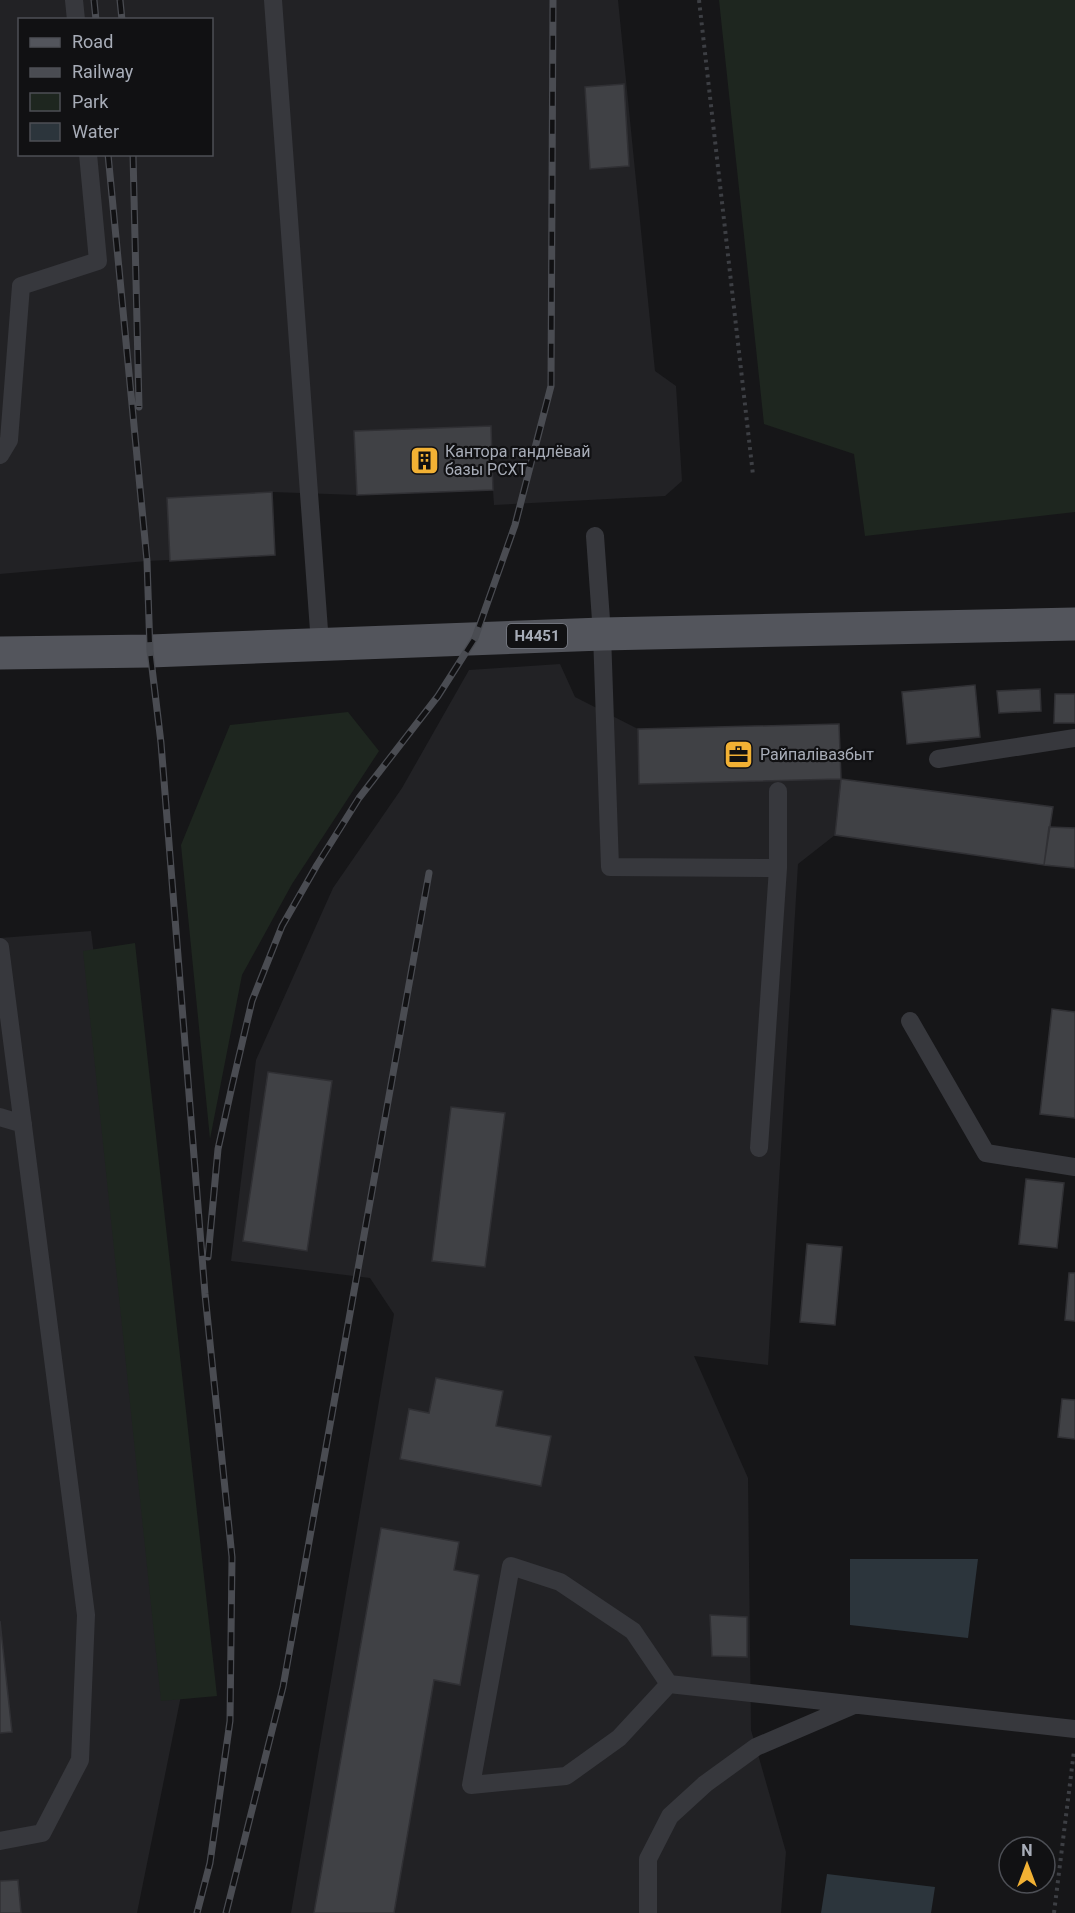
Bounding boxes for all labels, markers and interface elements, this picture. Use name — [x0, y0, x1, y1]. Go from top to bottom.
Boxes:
legend — [18, 18, 213, 156]
text: Road — [72, 31, 113, 52]
text: Railway — [72, 61, 134, 82]
text: Park — [72, 91, 109, 112]
text: Water — [72, 121, 119, 142]
place label: Кантора гандлёвай базы РСХТ — [445, 442, 590, 479]
building icon: Кантора гандлёвай базы РСХТ — [408, 444, 440, 476]
road number: Н4451 — [507, 624, 567, 648]
office icon: Райпалівазбыт — [723, 738, 755, 770]
place label: Райпалівазбыт — [760, 745, 874, 764]
north arrow — [997, 1835, 1057, 1895]
text: N — [1021, 1841, 1033, 1860]

